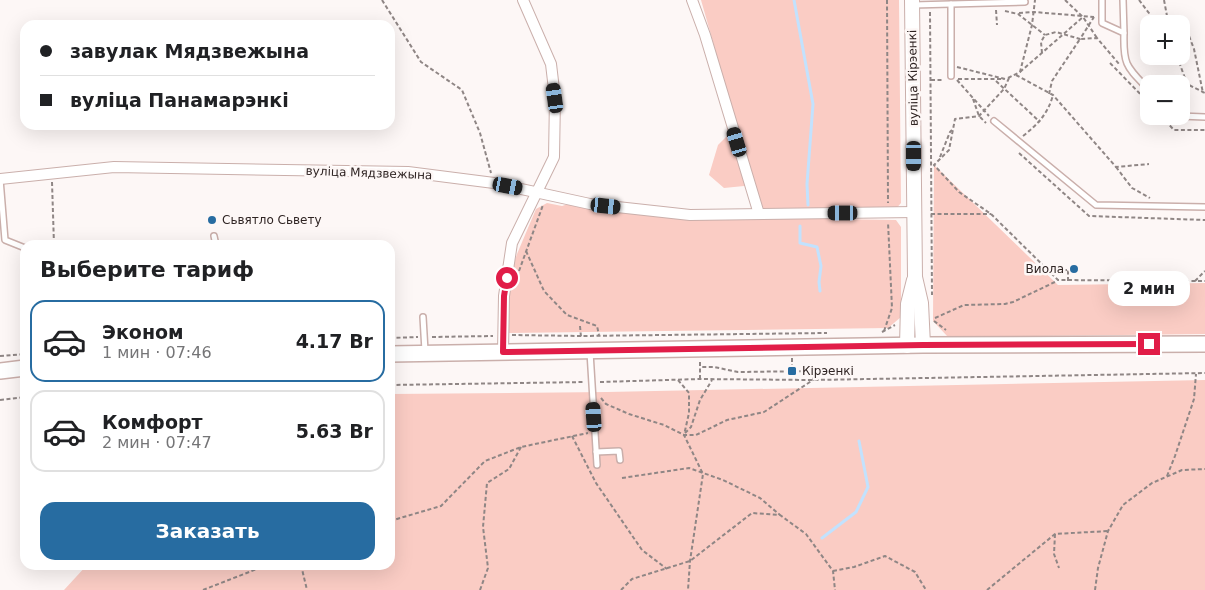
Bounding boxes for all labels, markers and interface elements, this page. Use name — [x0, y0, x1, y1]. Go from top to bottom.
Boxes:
map controls — [1140, 15, 1190, 125]
button: + — [1140, 15, 1190, 65]
street label: вуліца Кірэенкі — [905, 30, 921, 126]
text: завулак Мядзвежына — [70, 40, 309, 62]
button: − — [1140, 75, 1190, 125]
car — [545, 82, 564, 114]
text: вуліца Панамарэнкі — [70, 89, 289, 111]
car — [725, 125, 748, 159]
car — [906, 141, 921, 171]
street label: вуліца Мядзвежына — [305, 164, 433, 182]
car — [491, 176, 524, 196]
car — [590, 197, 621, 215]
car — [828, 206, 858, 221]
place label: Сьвятло Сьвету — [222, 213, 322, 227]
marker: Сьвятло Сьвету — [206, 214, 218, 226]
text: Выберите тариф — [40, 257, 254, 282]
place label: Виола — [1026, 262, 1064, 276]
marker: Виола — [1068, 263, 1080, 275]
route start — [496, 267, 518, 289]
callout: 2 мин — [1108, 272, 1190, 306]
text: 2 мин — [1123, 279, 1175, 298]
icon: car — [42, 319, 87, 364]
text: Эконом — [102, 321, 184, 343]
text: 4.17 Br — [296, 330, 373, 352]
route end — [1138, 333, 1160, 355]
text: 1 мин · 07:46 — [102, 343, 212, 362]
place label: Кірэенкі — [802, 364, 854, 378]
marker: Кірэенкі — [786, 365, 798, 377]
car — [585, 402, 602, 432]
icon: car — [42, 409, 87, 454]
text: Комфорт — [102, 411, 203, 433]
text: 5.63 Br — [296, 420, 373, 442]
text: 2 мин · 07:47 — [102, 433, 212, 452]
button: Заказать — [40, 502, 375, 560]

